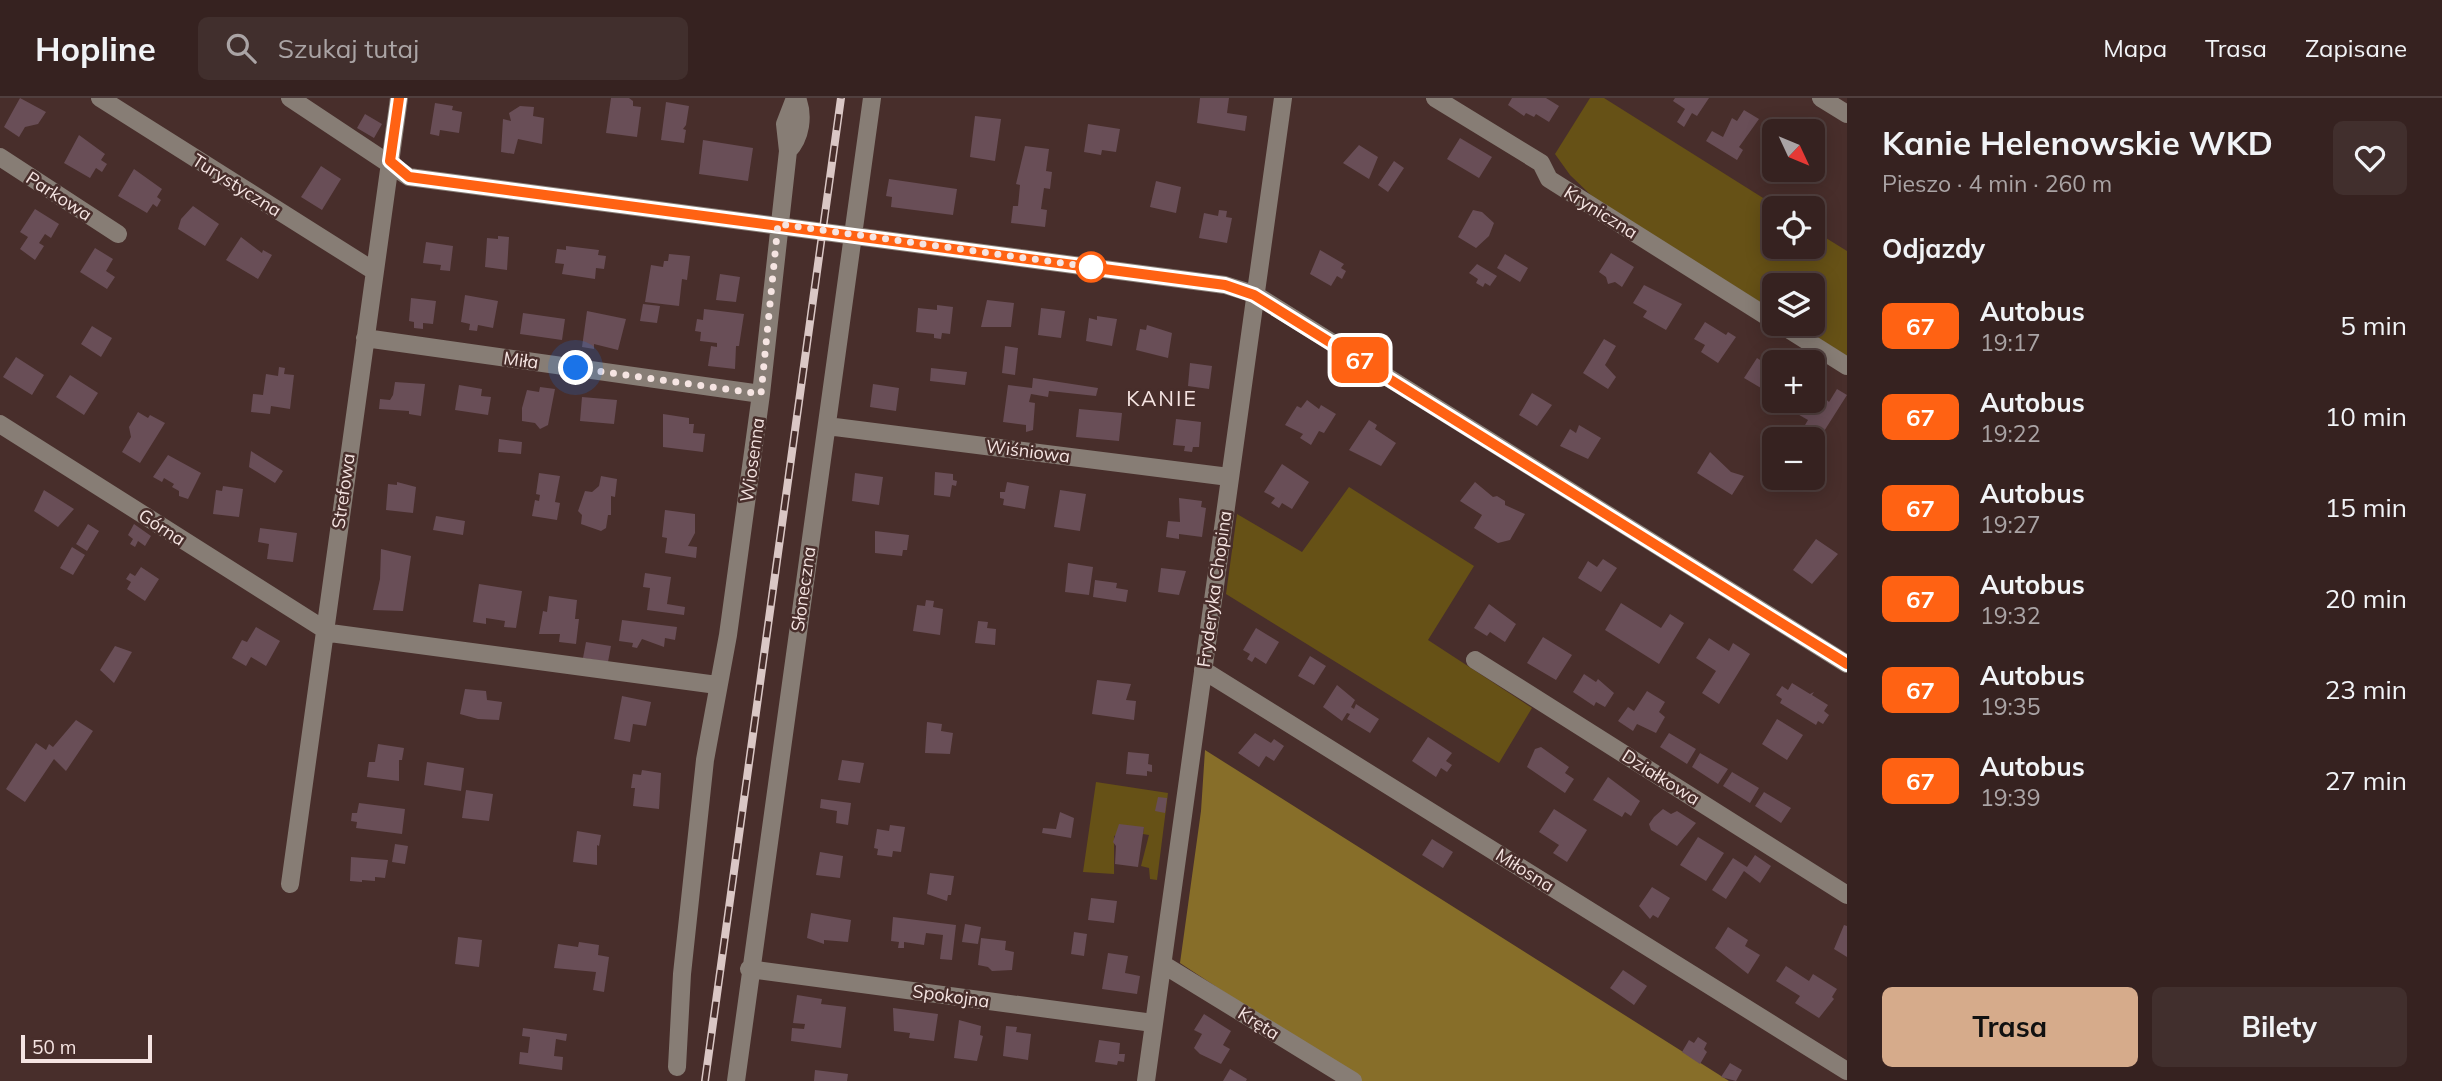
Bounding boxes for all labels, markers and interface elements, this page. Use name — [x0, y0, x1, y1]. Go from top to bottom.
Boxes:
search box — [198, 17, 688, 80]
text: Hopline — [35, 28, 156, 69]
icon: search — [222, 29, 260, 67]
text: Szukaj tutaj — [278, 32, 419, 65]
text: Mapa — [2103, 33, 2167, 63]
text: Trasa — [2205, 33, 2267, 63]
text: Zapisane — [2305, 33, 2407, 63]
north arrow — [1762, 119, 1825, 182]
map controls — [1762, 119, 1825, 490]
button: heart — [2333, 121, 2407, 195]
text: Kanie Helenowskie WKD — [1882, 122, 2273, 163]
street label: Turystyczna — [188, 149, 286, 221]
street label: Parkowa — [22, 166, 96, 226]
text: Pieszo · 4 min · 260 m — [1882, 169, 2112, 198]
street label: Kryniczna — [1560, 180, 1642, 244]
button: locate — [1762, 196, 1825, 259]
text: Odjazdy — [1882, 232, 1985, 265]
unlabelled marker — [1076, 252, 1106, 282]
button: layers — [1762, 273, 1825, 336]
text: Autobus — [1980, 295, 2085, 328]
text: 5 min — [2340, 309, 2407, 342]
text: 67 — [1906, 311, 1935, 341]
text: 19:17 — [1980, 328, 2040, 357]
line badge: 67 — [1328, 337, 1392, 383]
text: 67 — [1346, 345, 1374, 375]
street label: Miła — [502, 346, 540, 374]
your location — [558, 350, 593, 385]
button: + — [1762, 350, 1825, 413]
district label: KANIE — [1126, 385, 1198, 411]
text: Autobus — [1980, 386, 2085, 419]
text: 10 min — [2325, 400, 2407, 433]
text: 67 — [1906, 402, 1935, 432]
street label: Wiosenna — [735, 416, 769, 504]
text: 19:22 — [1980, 419, 2040, 448]
button: − — [1762, 427, 1825, 490]
street label: Wiśniowa — [985, 434, 1071, 468]
street label: Strefowa — [326, 452, 360, 530]
text: Autobus — [1980, 477, 2085, 510]
text: 15 min — [2325, 491, 2407, 524]
text: 67 — [1906, 493, 1935, 523]
street label: Górna — [134, 503, 190, 551]
street label: Fryderyka Chopina — [1192, 509, 1236, 669]
text: 19:27 — [1980, 510, 2040, 539]
street label: Słoneczna — [786, 545, 820, 633]
text: Autobus — [1980, 568, 2085, 601]
text: 20 min — [2325, 582, 2407, 615]
text: 67 — [1906, 584, 1935, 614]
text: 19:32 — [1980, 601, 2040, 630]
text: Autobus — [1980, 659, 2085, 692]
text: 23 min — [2325, 673, 2407, 706]
text: 67 — [1906, 675, 1935, 705]
text: 19:35 — [1980, 692, 2040, 721]
street label: Działkowa — [1618, 744, 1704, 810]
text: Autobus — [1980, 750, 2085, 783]
text: 27 min — [2325, 764, 2407, 797]
text: 67 — [1906, 766, 1935, 796]
text: 19:39 — [1980, 783, 2040, 812]
street label: Miłosna — [1492, 843, 1558, 897]
street label: Spokojna — [911, 979, 991, 1013]
button: Trasa — [1882, 987, 2138, 1067]
button: Bilety — [2152, 987, 2407, 1067]
street label: Kręta — [1234, 1001, 1284, 1045]
scale bar — [21, 1032, 152, 1064]
text: 50 m — [32, 1035, 76, 1059]

